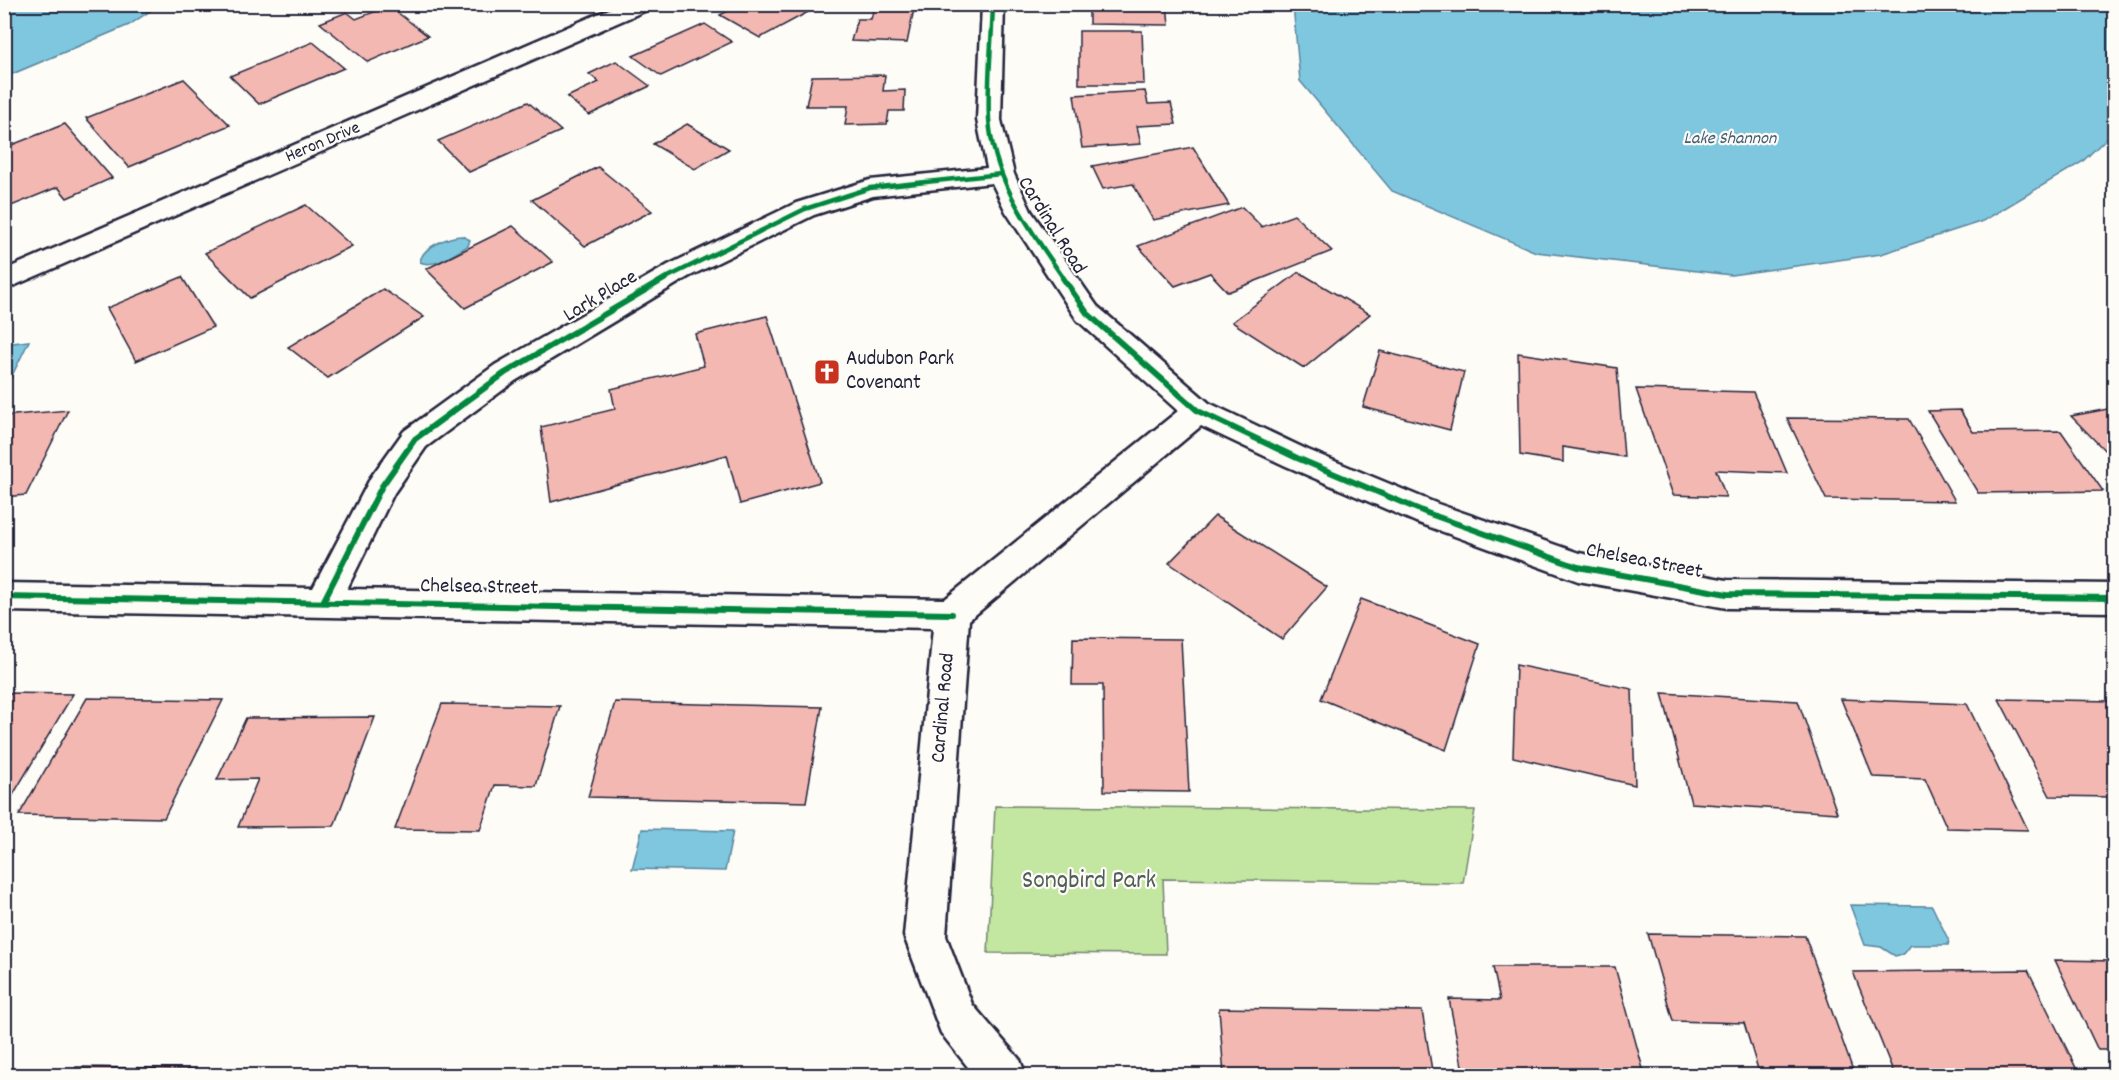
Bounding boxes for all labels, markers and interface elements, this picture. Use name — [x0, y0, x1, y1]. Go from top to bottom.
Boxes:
street label: Heron Drive — [282, 116, 364, 170]
water label: Lake Shannon — [1684, 127, 1777, 152]
street label: Cardinal Road — [1009, 171, 1093, 281]
street label: Lark Place — [558, 263, 644, 331]
place label: Audubon Park Covenant — [846, 345, 954, 399]
church icon: Audubon Park Covenant — [812, 357, 842, 387]
street label: Chelsea Street — [1583, 536, 1705, 588]
street label: Chelsea Street — [420, 572, 539, 604]
street label: Cardinal Road — [924, 652, 964, 764]
park label: Songbird Park — [1022, 863, 1156, 900]

